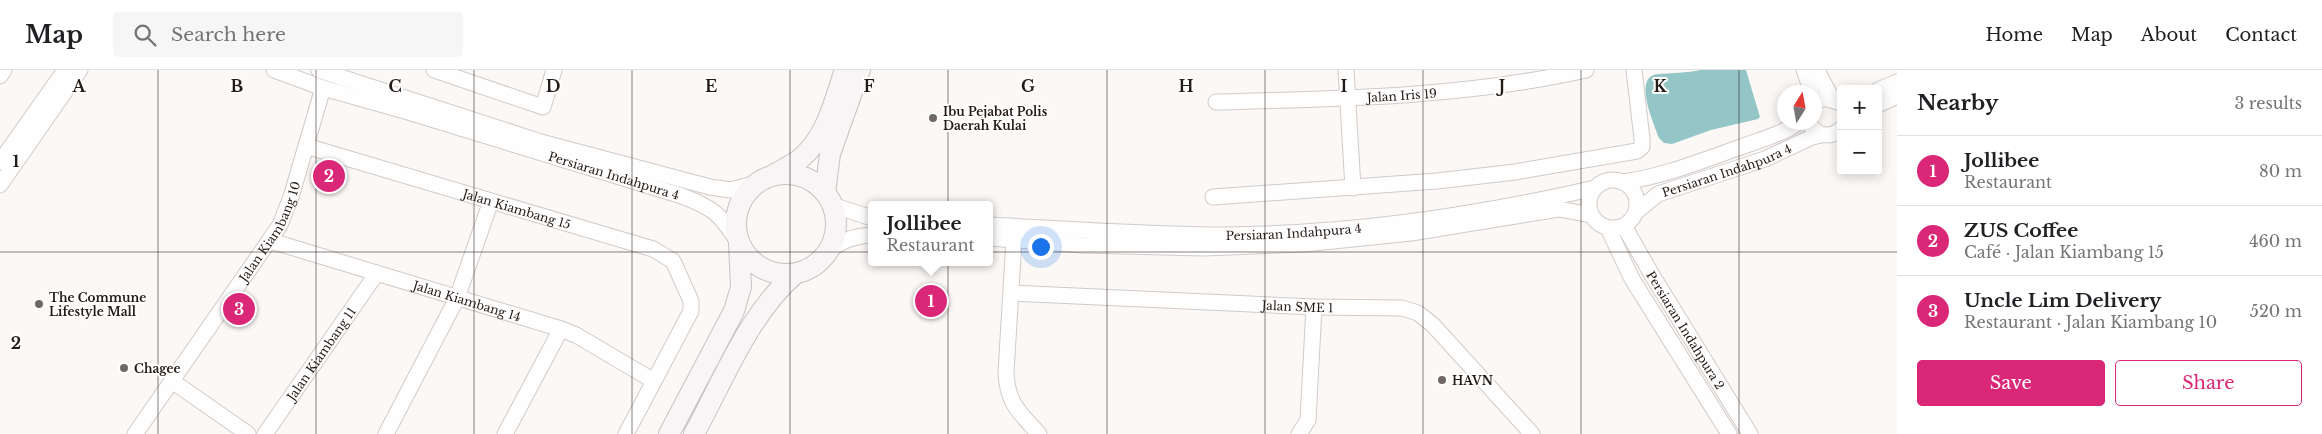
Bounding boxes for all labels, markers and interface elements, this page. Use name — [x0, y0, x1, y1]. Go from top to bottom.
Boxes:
search box — [113, 12, 463, 57]
text: Map — [25, 20, 83, 49]
icon: search — [131, 21, 159, 49]
text: Search here — [171, 23, 286, 46]
text: Home — [1985, 24, 2043, 46]
text: Map — [2071, 24, 2113, 46]
text: About — [2141, 24, 2197, 46]
text: Contact — [2225, 24, 2297, 46]
text: A — [72, 76, 87, 96]
text: B — [231, 76, 244, 96]
text: C — [388, 76, 402, 96]
text: D — [546, 76, 560, 96]
text: E — [705, 76, 717, 96]
text: F — [863, 76, 875, 96]
text: G — [1021, 76, 1035, 96]
text: H — [1178, 76, 1194, 96]
text: I — [1341, 76, 1348, 96]
text: J — [1496, 76, 1505, 96]
text: K — [1653, 76, 1667, 96]
street label: Jalan Iris 19 — [1364, 85, 1437, 105]
north arrow — [1777, 85, 1822, 130]
map controls — [1837, 85, 1882, 175]
button: + — [1837, 85, 1882, 130]
text: Nearby — [1917, 90, 1998, 116]
text: 3 results — [2234, 93, 2302, 113]
place label: Ibu Pejabat Polis Daerah Kulai — [943, 104, 1048, 133]
marker: Ibu Pejabat Polis Daerah Kulai — [927, 112, 939, 124]
button: − — [1837, 130, 1882, 175]
street label: Persiaran Indahpura 4 — [1660, 140, 1794, 200]
street label: Persiaran Indahpura 4 — [547, 148, 681, 202]
text: Jollibee — [1964, 149, 2039, 172]
text: 1 — [13, 151, 20, 171]
pin: 2 — [313, 157, 345, 195]
text: 1 — [1930, 161, 1936, 181]
text: 80 m — [2259, 161, 2302, 181]
text: Restaurant — [1964, 172, 2052, 192]
street label: Jalan Kiambang 10 — [234, 179, 303, 286]
street label: Jalan Kiambang 15 — [459, 185, 573, 232]
popup — [868, 201, 993, 266]
text: Jollibee — [886, 212, 962, 235]
text: ZUS Coffee — [1964, 219, 2078, 242]
street label: Persiaran Indahpura 4 — [1226, 220, 1362, 242]
text: 2 — [1928, 231, 1938, 251]
text: 460 m — [2249, 231, 2302, 251]
your location — [1028, 234, 1054, 260]
text: Restaurant — [886, 235, 975, 255]
text: Café · Jalan Kiambang 15 — [1964, 242, 2164, 262]
street label: Persiaran Indahpura 2 — [1644, 268, 1728, 392]
street label: Jalan Kiambang 14 — [409, 277, 523, 324]
pin: 1 — [915, 282, 947, 320]
text: Uncle Lim Delivery — [1964, 289, 2161, 312]
place label: The Commune Lifestyle Mall — [49, 290, 146, 319]
pin: 3 — [223, 290, 255, 328]
street label: Jalan SME 1 — [1260, 297, 1334, 315]
marker: The Commune Lifestyle Mall — [33, 298, 45, 310]
text: 3 — [1928, 301, 1938, 321]
text: 520 m — [2250, 301, 2302, 321]
street label: Jalan Kiambang 11 — [282, 304, 359, 405]
text: Restaurant · Jalan Kiambang 10 — [1964, 312, 2217, 332]
text: 2 — [11, 333, 21, 353]
button: Save — [1917, 360, 2105, 406]
button: Share — [2115, 360, 2302, 406]
place label: Chagee — [134, 361, 181, 376]
marker: Chagee — [118, 362, 130, 374]
place label: HAVN — [1452, 373, 1494, 388]
marker: HAVN — [1436, 374, 1448, 386]

